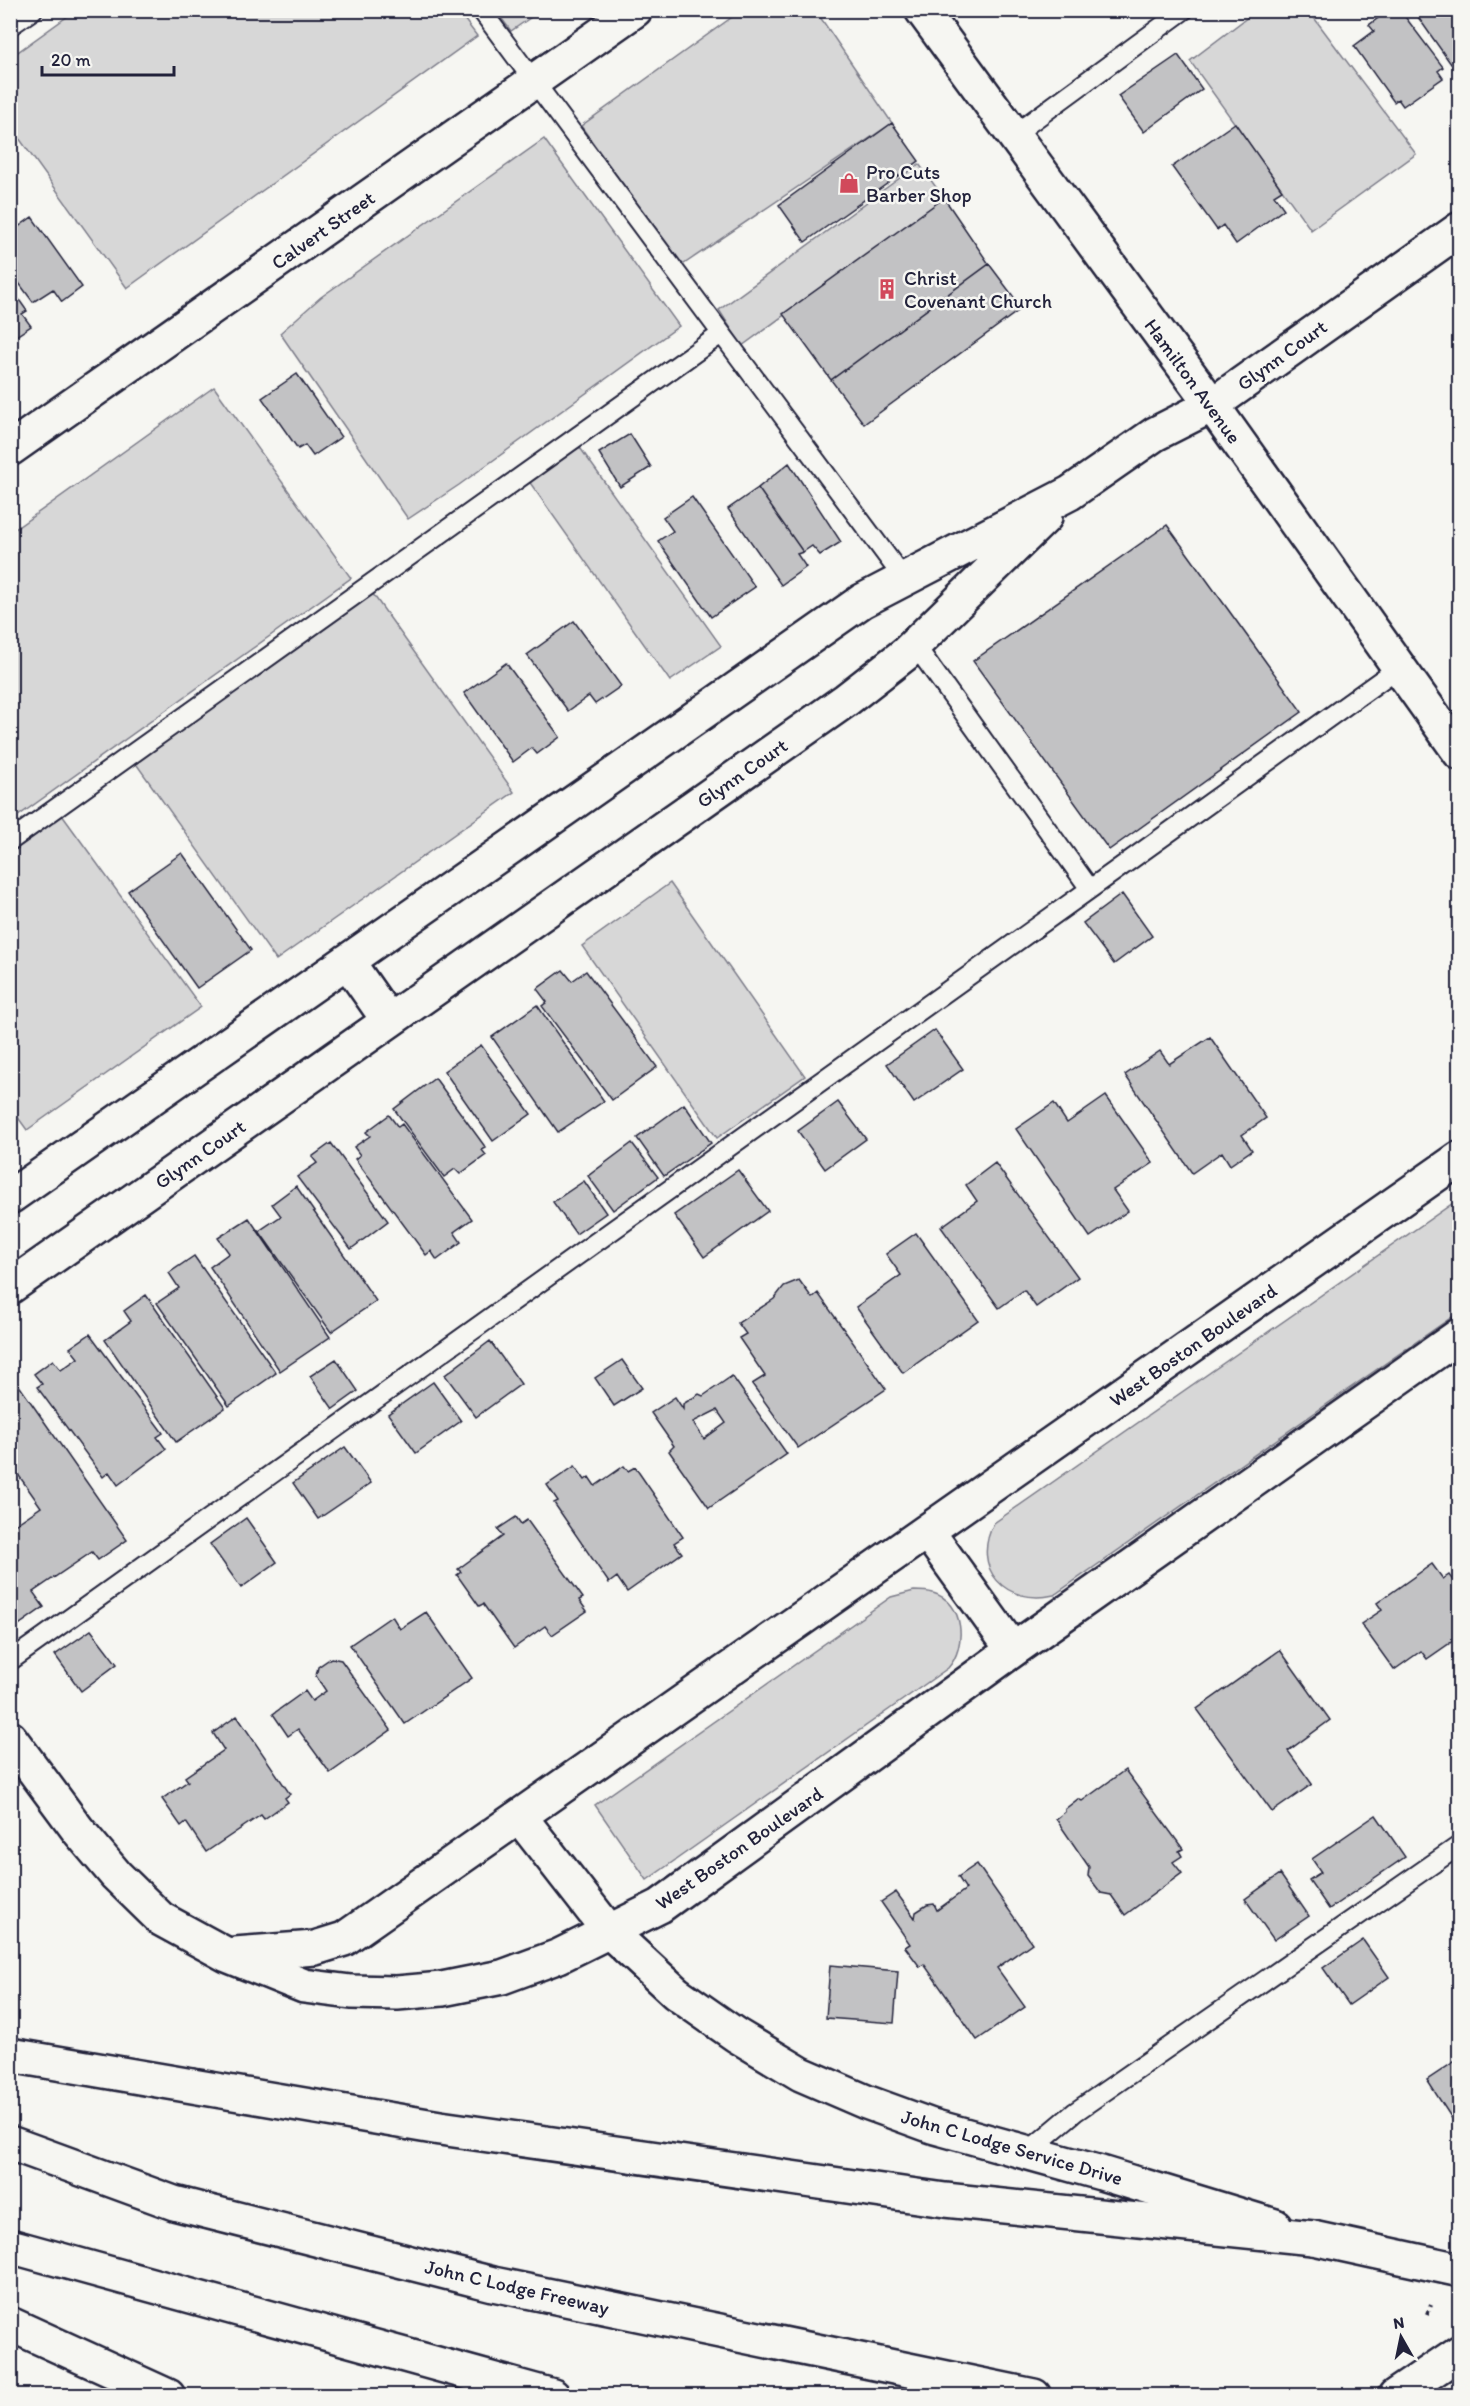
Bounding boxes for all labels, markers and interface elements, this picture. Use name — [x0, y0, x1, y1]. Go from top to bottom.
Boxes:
scale bar — [42, 39, 174, 77]
text: 20 m — [51, 49, 91, 71]
place label: Pro Cuts Barber Shop — [866, 160, 972, 207]
shop icon: Pro Cuts Barber Shop — [837, 171, 861, 195]
street label: Calvert Street — [267, 186, 379, 274]
place label: Christ Covenant Church — [904, 266, 1052, 313]
building icon: Christ Covenant Church — [875, 277, 899, 301]
street label: Hamilton Avenue — [1140, 314, 1246, 448]
street label: Glynn Court — [1232, 314, 1332, 396]
street label: Glynn Court — [692, 733, 792, 813]
street label: Glynn Court — [150, 1114, 250, 1194]
street label: West Boston Boulevard — [1105, 1278, 1281, 1412]
street label: West Boston Boulevard — [651, 1781, 827, 1915]
street label: John C Lodge Service Drive — [899, 2104, 1125, 2190]
street label: John C Lodge Freeway — [423, 2254, 612, 2320]
north arrow — [1371, 2307, 1431, 2367]
text: N — [1392, 2312, 1406, 2333]

